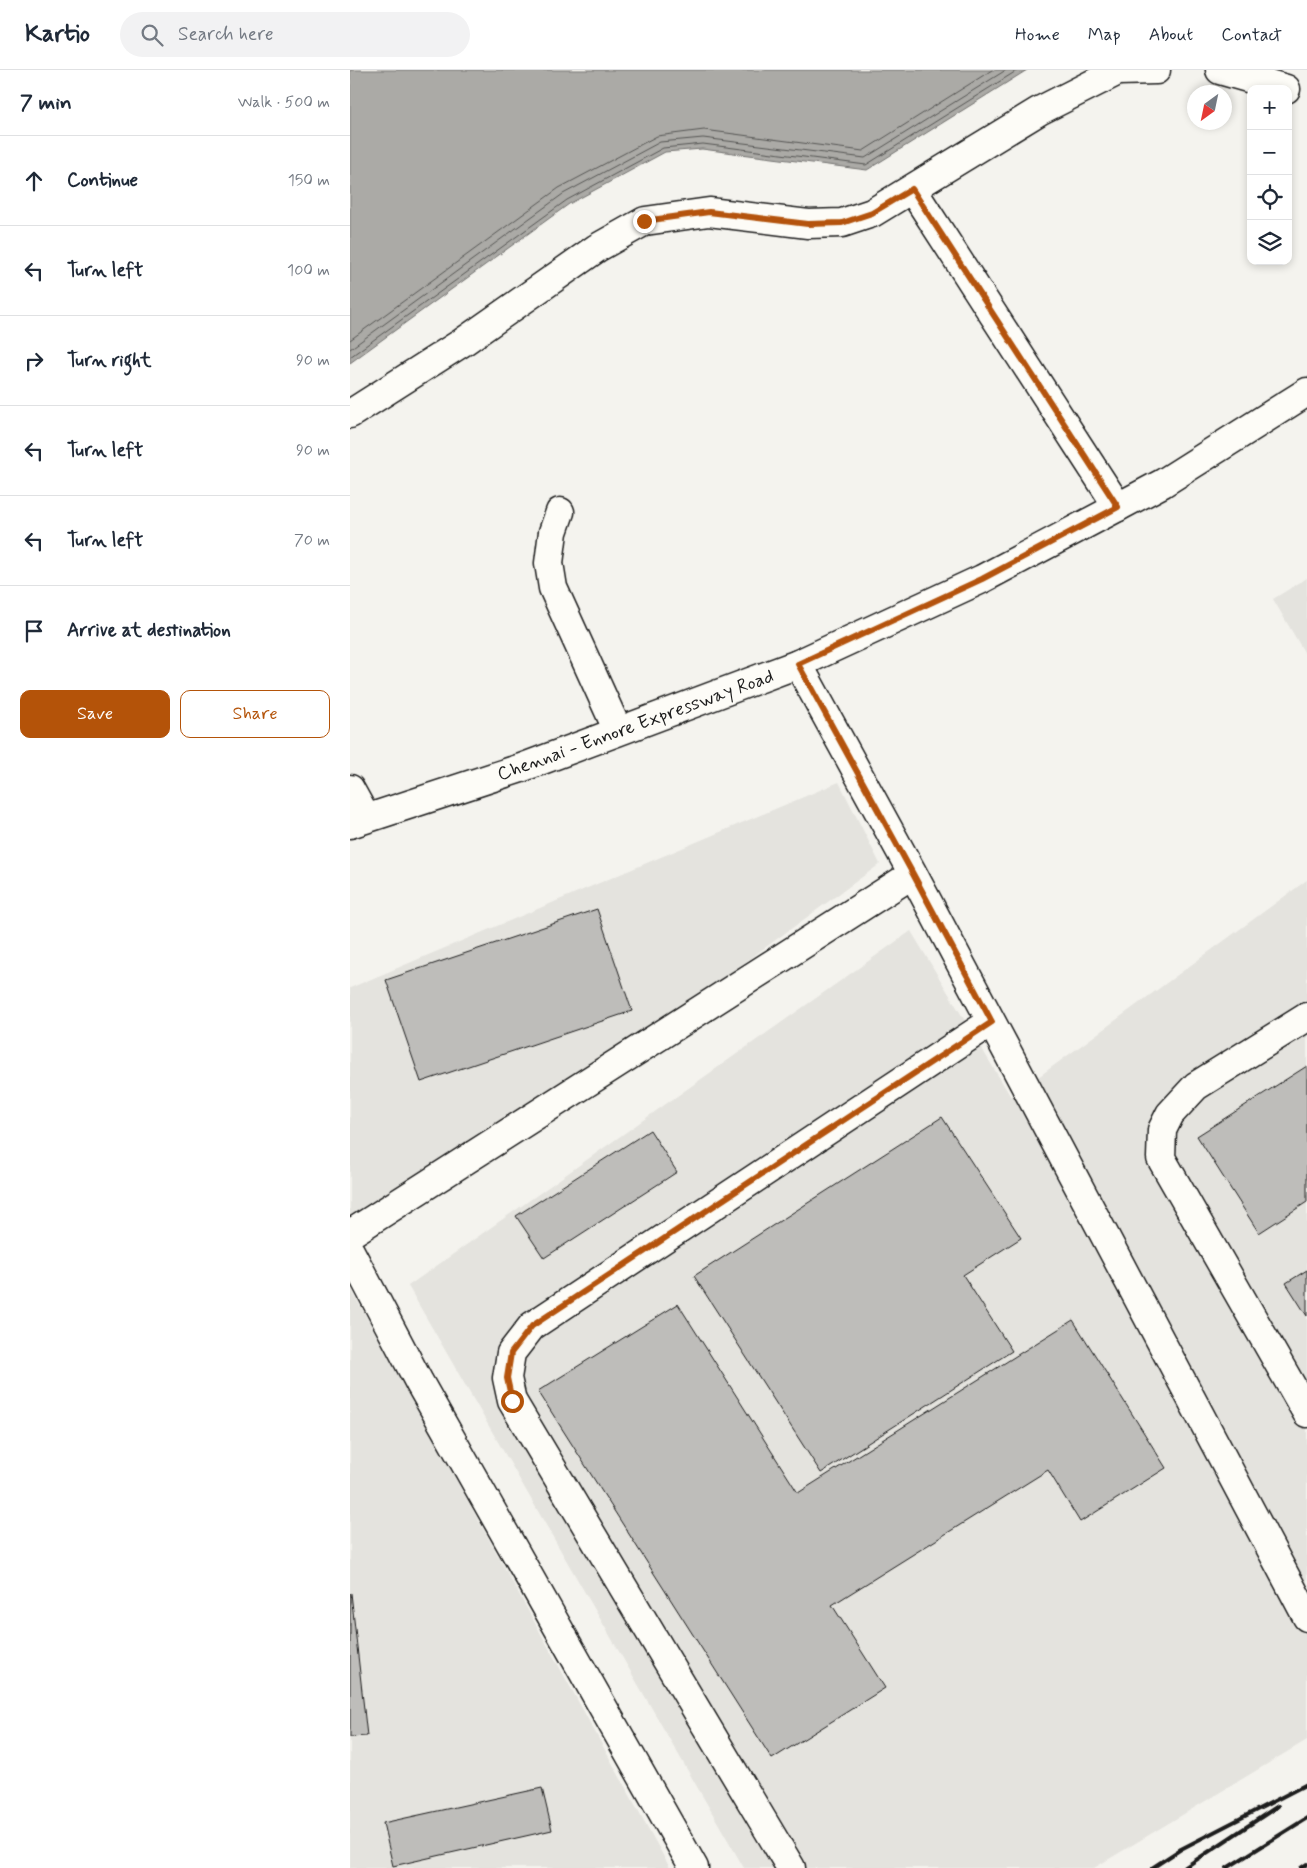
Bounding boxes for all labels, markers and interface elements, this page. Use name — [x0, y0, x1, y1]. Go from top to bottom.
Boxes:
search box — [120, 12, 470, 57]
text: Kartio — [25, 19, 90, 50]
icon: search — [138, 21, 166, 49]
text: Search here — [178, 22, 274, 47]
text: Home — [1015, 23, 1060, 47]
text: Map — [1088, 23, 1121, 47]
text: About — [1149, 23, 1193, 47]
text: Contact — [1221, 23, 1282, 47]
north arrow — [1187, 85, 1232, 130]
map controls — [1247, 85, 1292, 265]
button: + — [1247, 85, 1292, 130]
text: 7 min — [20, 89, 72, 117]
text: Walk · 500 m — [238, 92, 330, 113]
button: − — [1247, 130, 1292, 175]
icon: ahead — [20, 167, 48, 195]
text: Continue — [67, 168, 138, 193]
text: 150 m — [288, 170, 330, 191]
button: locate — [1247, 175, 1292, 220]
route end — [633, 210, 656, 233]
button: layers — [1247, 220, 1292, 265]
icon: left — [20, 257, 48, 285]
text: Turn left — [67, 258, 143, 283]
text: 100 m — [287, 260, 330, 281]
icon: right — [20, 347, 48, 375]
text: Turn right — [67, 348, 151, 373]
text: 90 m — [296, 350, 330, 371]
icon: left — [20, 437, 48, 465]
text: Turn left — [67, 438, 143, 463]
text: 90 m — [296, 440, 330, 461]
icon: left — [20, 527, 48, 555]
text: Turn left — [67, 528, 143, 553]
text: 70 m — [294, 530, 330, 551]
icon: arrive — [20, 617, 48, 645]
text: Arrive at destination — [67, 618, 231, 643]
street label: Chennai - Ennore Expressway Road — [494, 664, 778, 788]
button: Save — [20, 690, 170, 738]
button: Share — [180, 690, 330, 738]
route start — [501, 1390, 524, 1413]

